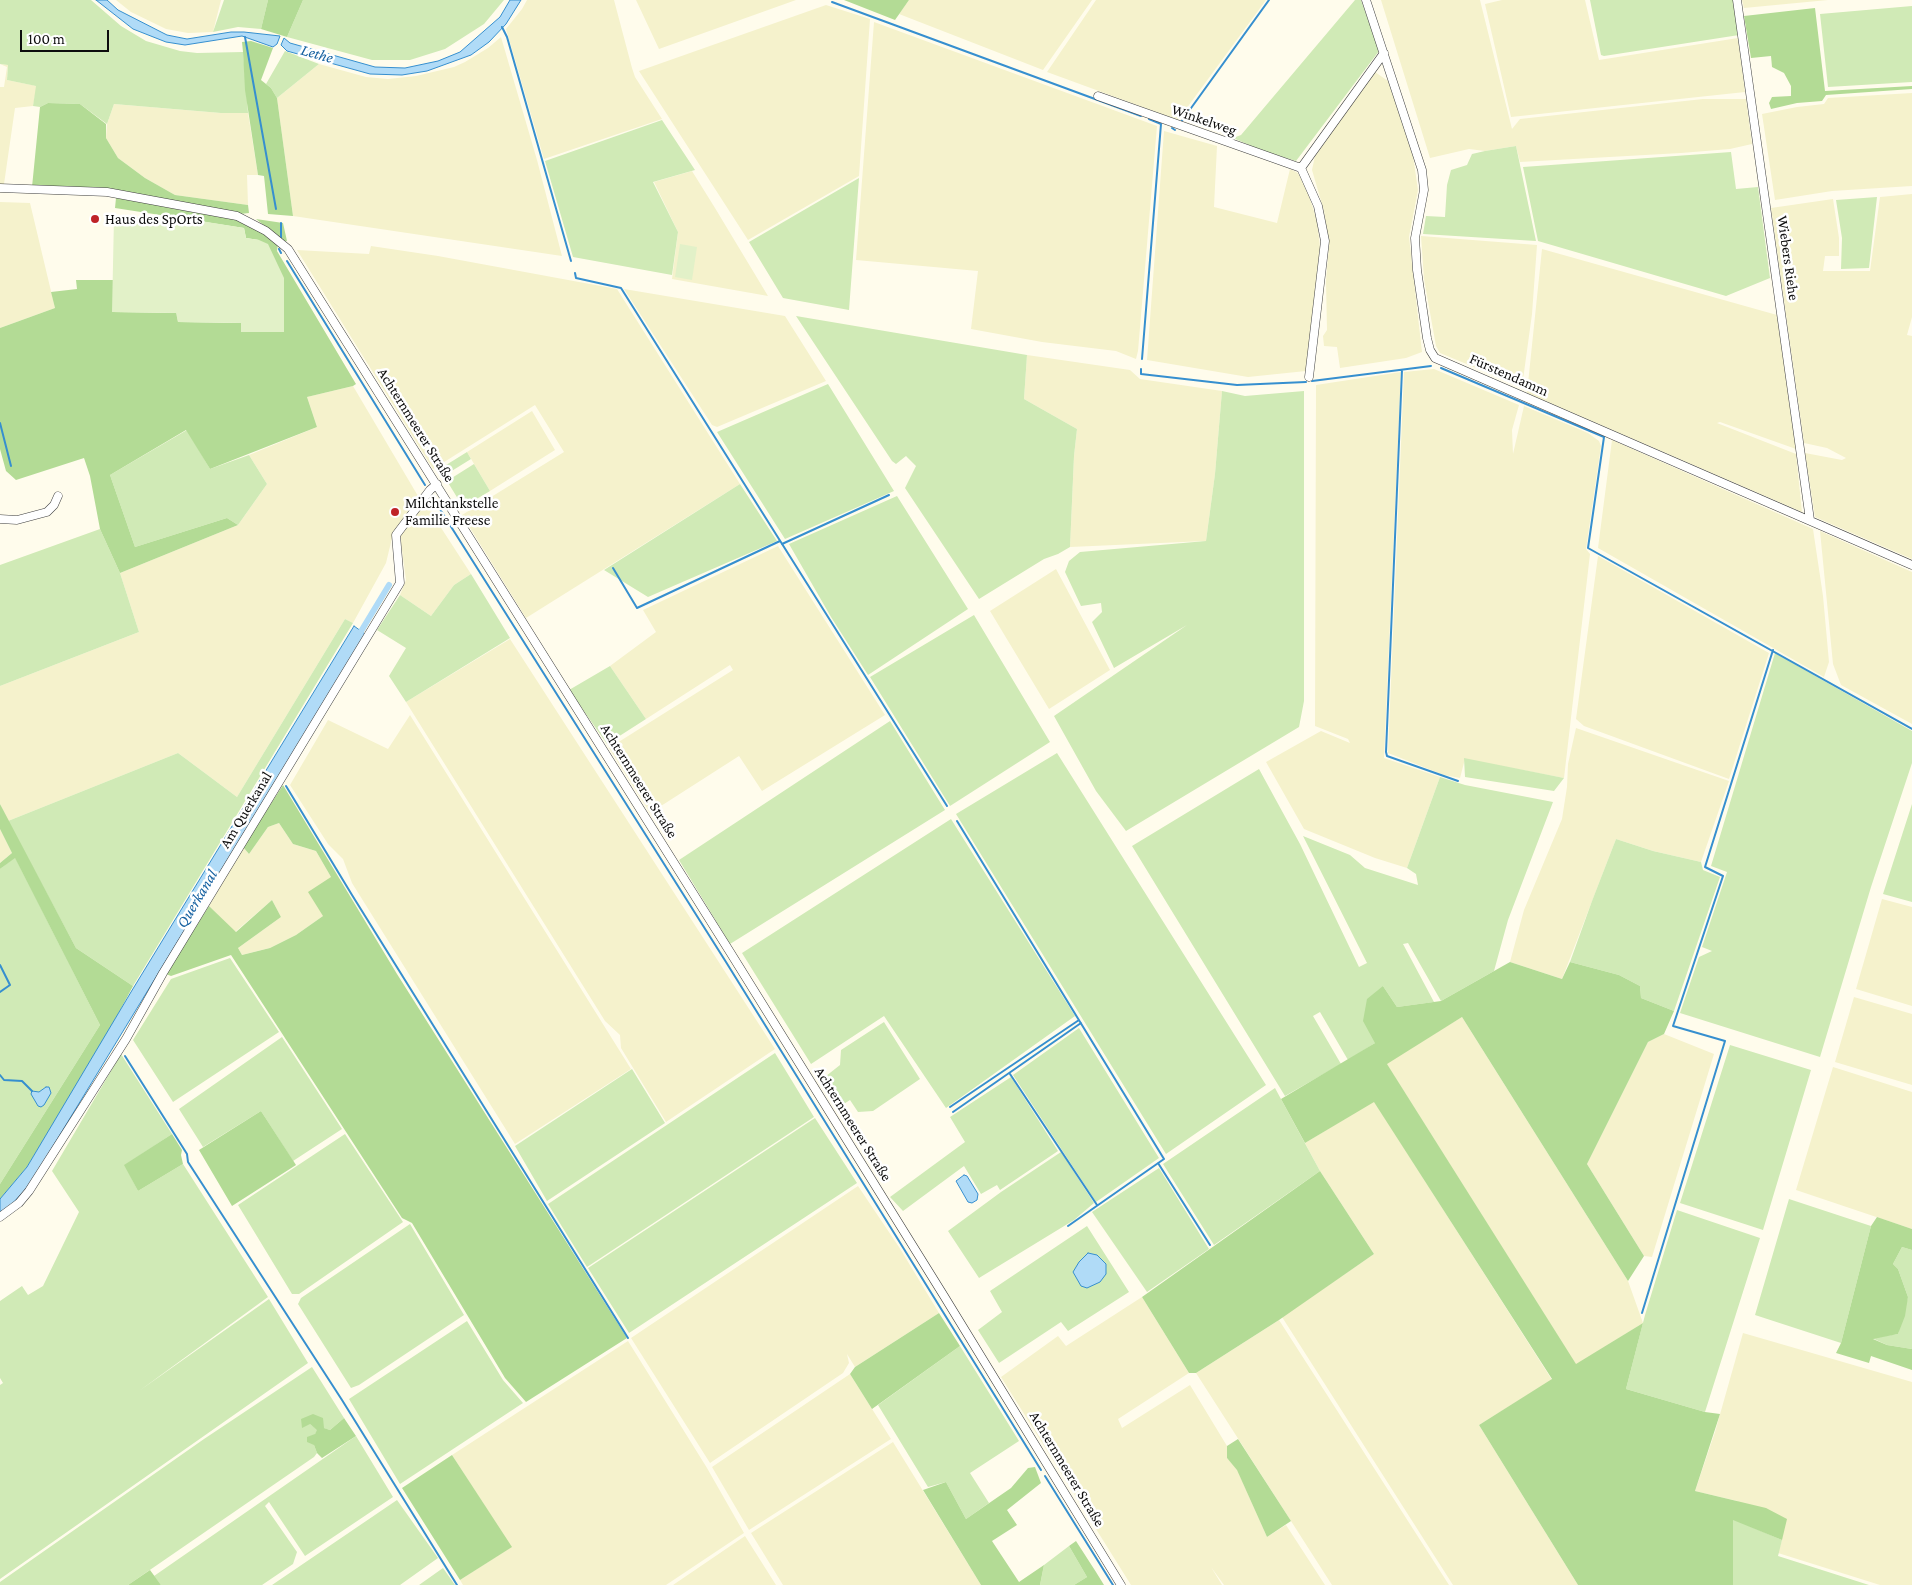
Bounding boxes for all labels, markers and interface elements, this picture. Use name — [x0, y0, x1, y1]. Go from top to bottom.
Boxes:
scale bar — [22, 20, 111, 52]
text: 100 m — [28, 31, 65, 47]
water label: Lethe — [299, 40, 335, 68]
street label: Winkelweg — [1169, 100, 1239, 140]
place label: Haus des SpOrts — [105, 210, 203, 228]
marker: Haus des SpOrts — [89, 213, 101, 225]
street label: Wiebers Riehe — [1773, 214, 1803, 302]
street label: Fürstendamm — [1467, 350, 1551, 400]
street label: Achternmeerer Straße — [374, 364, 458, 486]
place label: Milchtankstelle Familie Freese — [405, 494, 498, 529]
marker: Milchtankstelle Familie Freese — [389, 506, 401, 518]
street label: Achternmeerer Straße — [597, 720, 681, 842]
street label: Am Querkanal — [216, 768, 276, 852]
water label: Querkanal — [172, 867, 222, 931]
street label: Achternmeerer Straße — [811, 1063, 895, 1185]
street label: Achternmeerer Straße — [1025, 1408, 1109, 1530]

